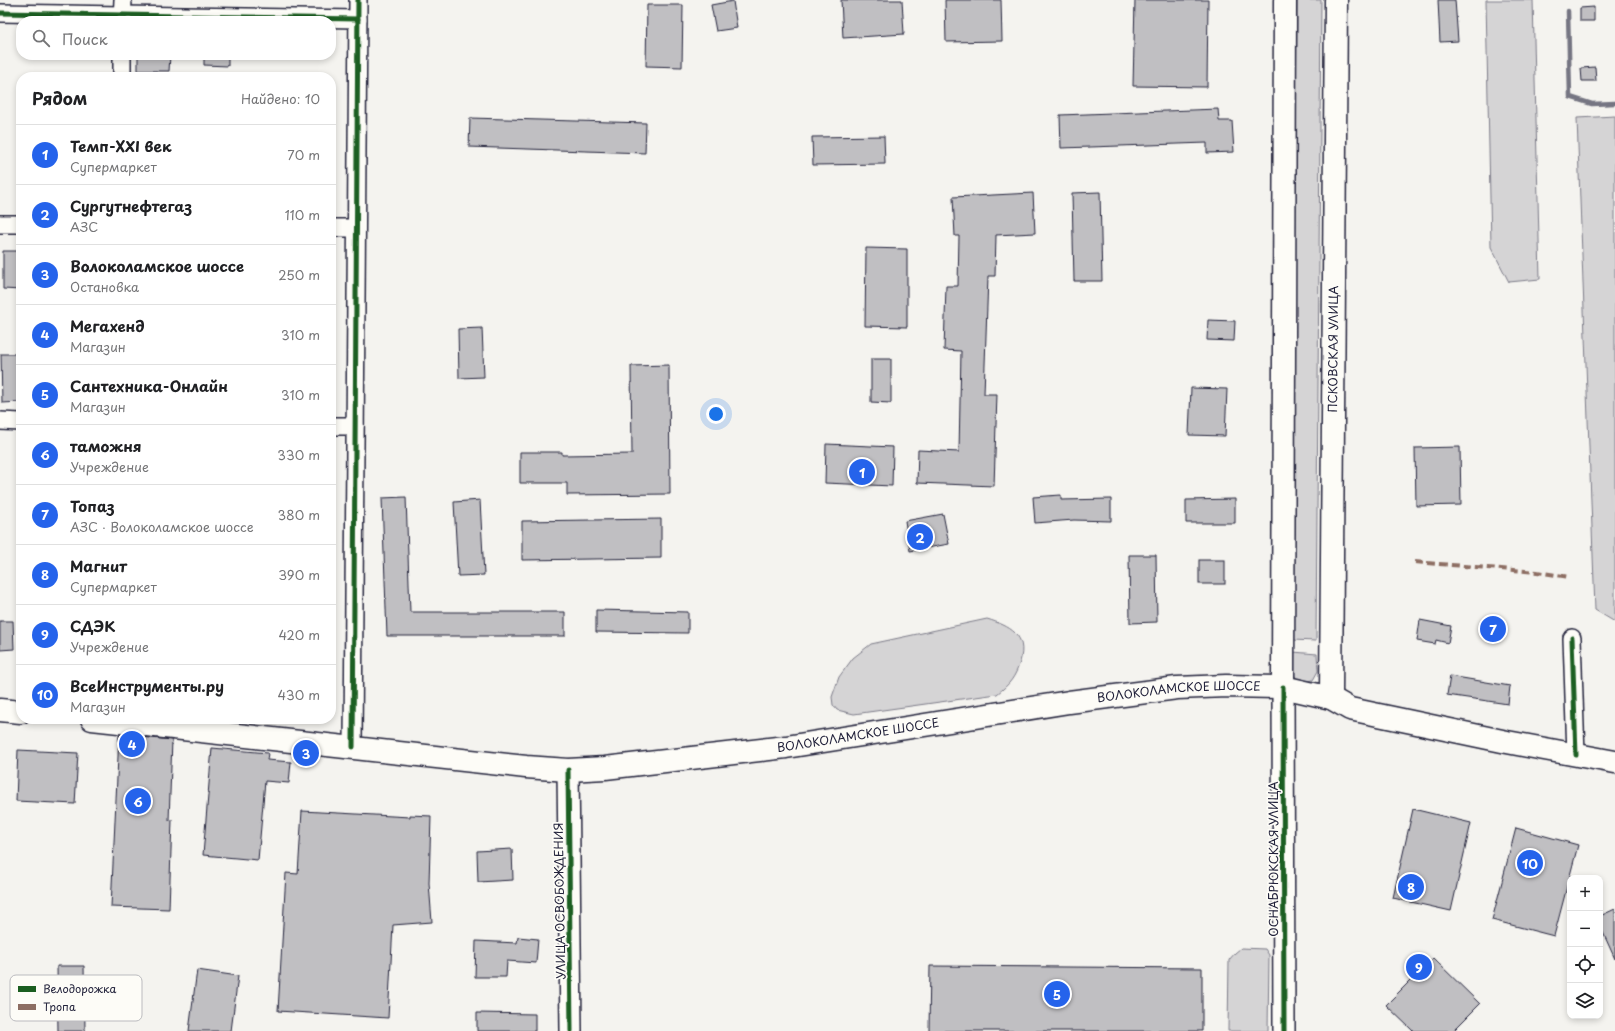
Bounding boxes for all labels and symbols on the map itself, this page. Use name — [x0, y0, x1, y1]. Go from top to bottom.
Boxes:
street label: ПСКОВСКАЯ УЛИЦА — [1323, 286, 1342, 412]
your location — [706, 404, 726, 424]
pin: 1 — [849, 457, 875, 487]
pin: 2 — [907, 522, 933, 552]
pin: 7 — [1480, 614, 1506, 644]
street label: ВОЛОКОЛАМСКОЕ ШОССЕ — [1096, 676, 1261, 706]
street label: ВОЛОКОЛАМСКОЕ ШОССЕ — [776, 713, 940, 756]
pin: 4 — [119, 729, 145, 759]
pin: 3 — [293, 738, 319, 768]
street label: ОСНАБРЮКСКАЯ УЛИЦА — [1264, 781, 1282, 937]
pin: 6 — [125, 786, 151, 816]
street label: УЛИЦА ОСВОБОЖДЕНИЯ — [549, 822, 569, 980]
pin: 10 — [1517, 848, 1543, 878]
pin: 8 — [1398, 872, 1424, 902]
pin: 9 — [1406, 952, 1432, 982]
legend — [10, 975, 142, 1021]
pin: 5 — [1044, 979, 1070, 1009]
text: Велодорожка — [43, 980, 116, 997]
text: Тропа — [43, 998, 76, 1015]

